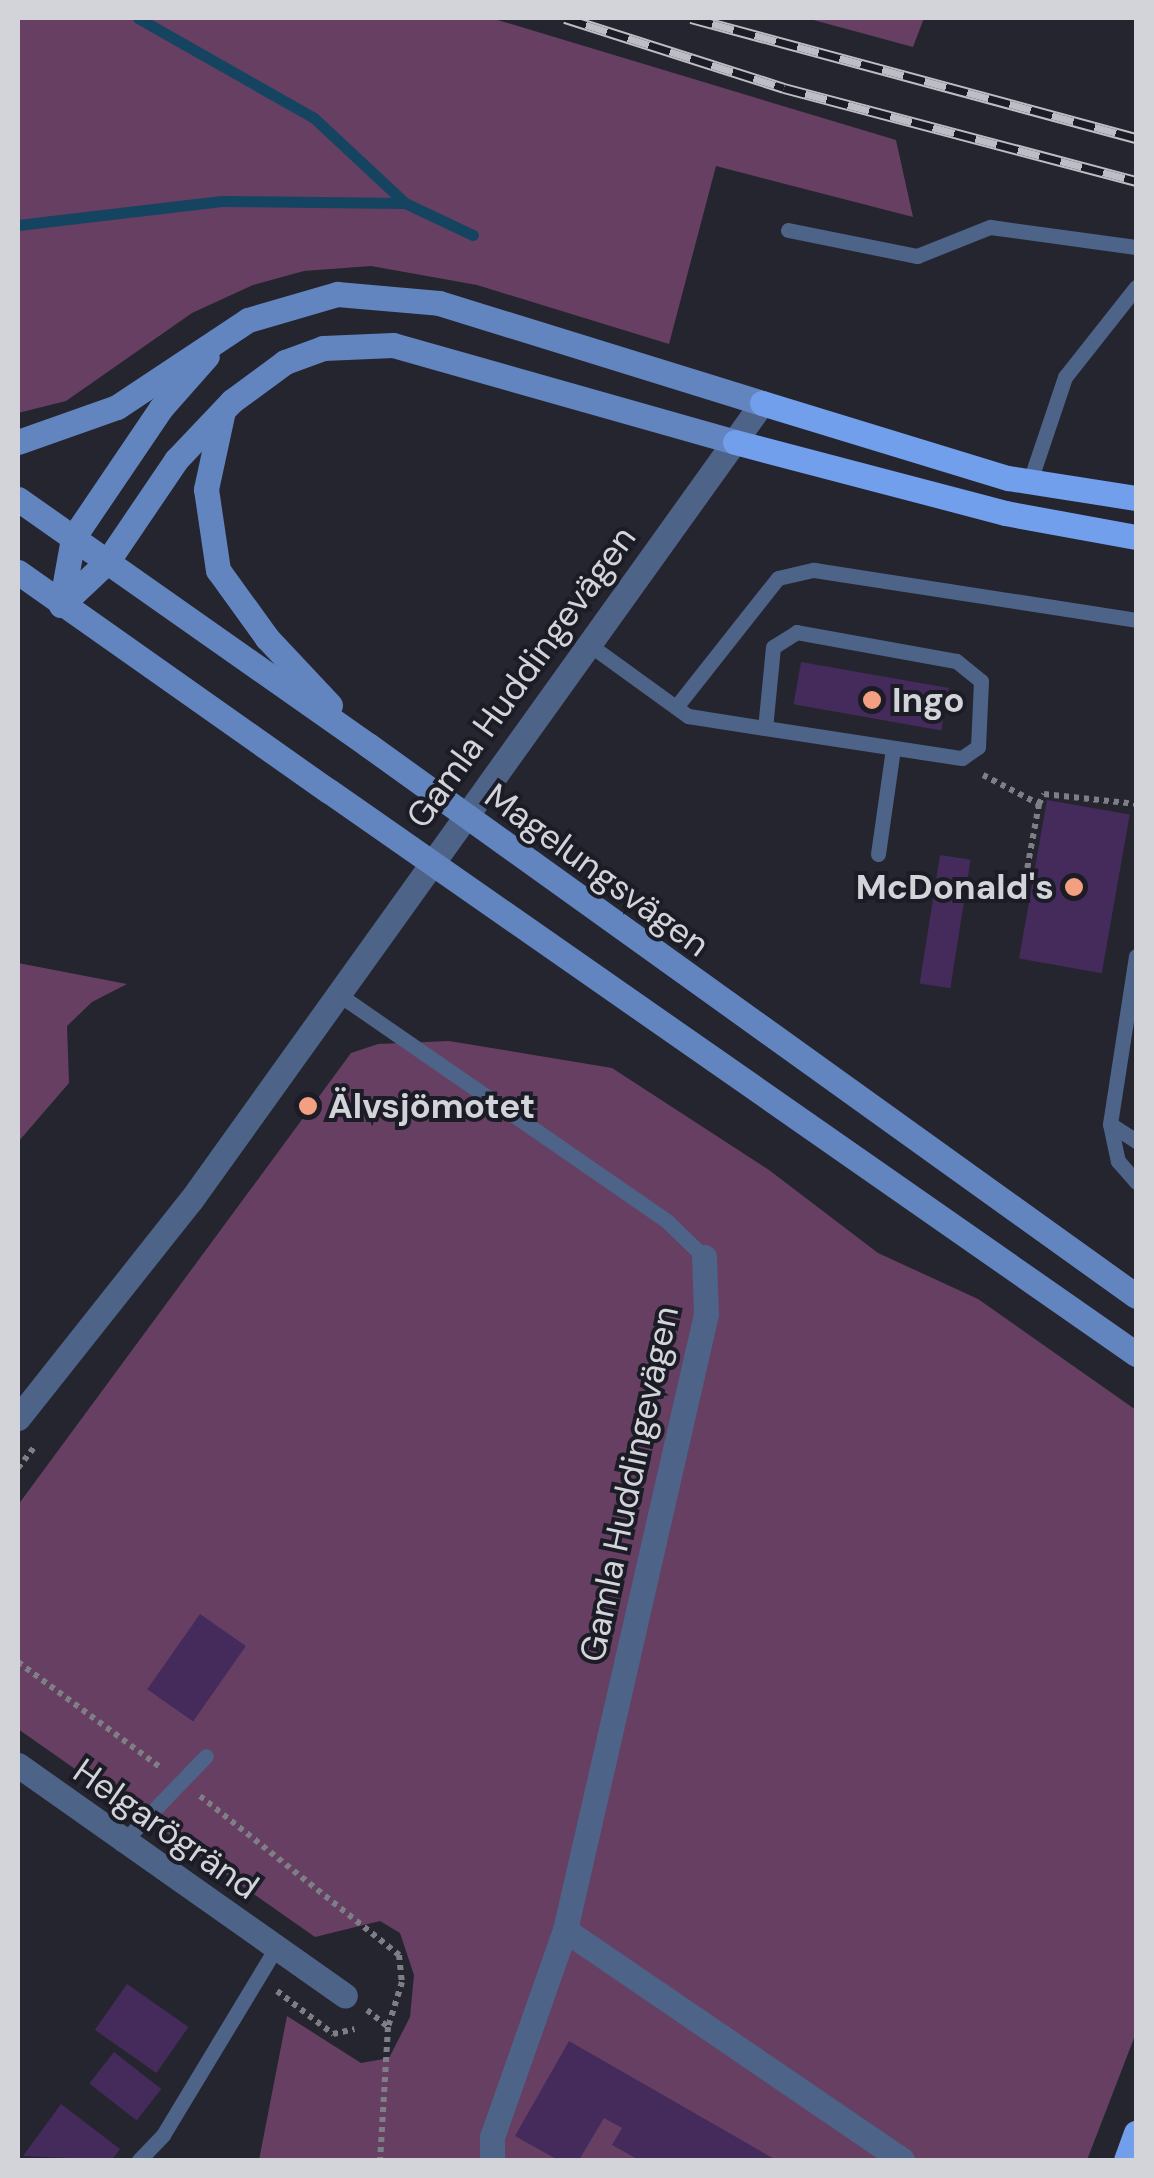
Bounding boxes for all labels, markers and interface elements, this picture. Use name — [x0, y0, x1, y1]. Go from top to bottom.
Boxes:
street label: Gamla Huddingevägen — [397, 518, 645, 836]
place label: Ingo — [892, 679, 965, 721]
marker: Ingo — [861, 689, 883, 711]
street label: Magelungsvägen — [477, 775, 717, 965]
place label: McDonald's — [856, 866, 1054, 908]
marker: McDonald's — [1063, 876, 1085, 898]
place label: Älvsjömotet — [328, 1085, 535, 1127]
marker: Älvsjömotet — [297, 1095, 319, 1117]
street label: Gamla Huddingevägen — [571, 1302, 687, 1666]
street label: Helgarögränd — [66, 1750, 266, 1908]

